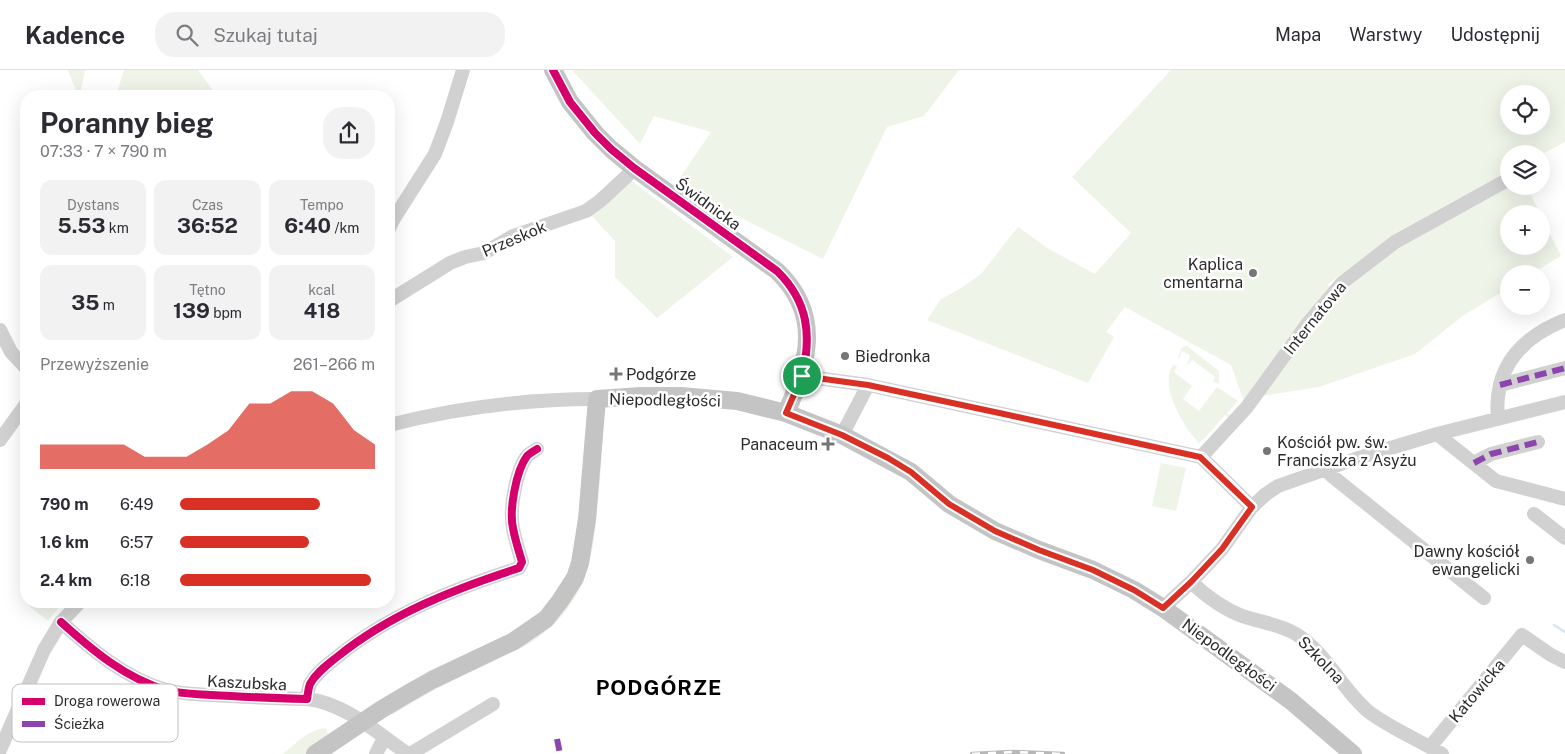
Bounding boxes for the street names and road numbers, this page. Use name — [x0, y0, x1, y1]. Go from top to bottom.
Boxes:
street label: Świdnicka — [672, 173, 745, 234]
street label: Przeskok — [479, 217, 549, 261]
street label: Internatowa — [1280, 278, 1350, 358]
street label: Niepodległości — [609, 390, 721, 410]
street label: Niepodległości — [1178, 615, 1280, 695]
street label: Szkolna — [1294, 632, 1348, 688]
street label: Katowicka — [1445, 655, 1509, 727]
street label: Kaszubska — [207, 671, 287, 695]

